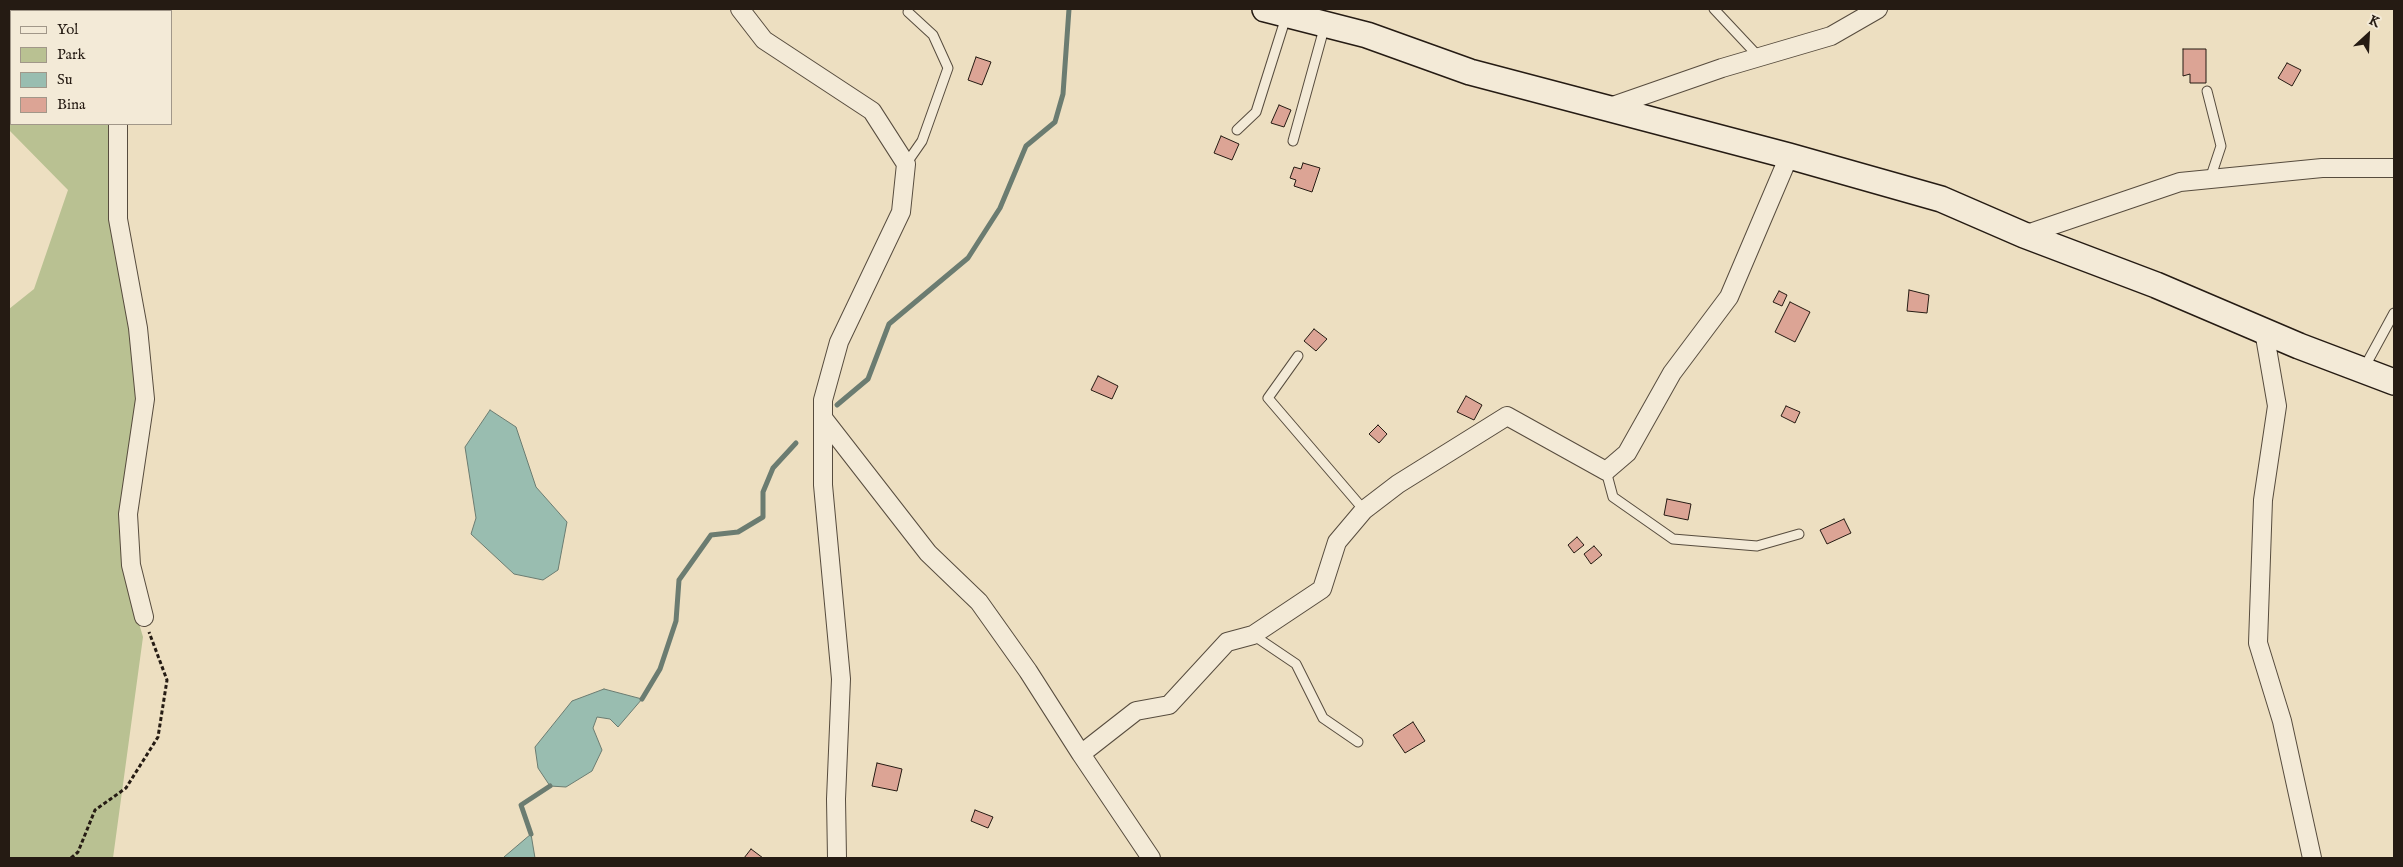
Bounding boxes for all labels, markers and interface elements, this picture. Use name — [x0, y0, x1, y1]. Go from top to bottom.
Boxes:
legend — [10, 10, 172, 125]
north arrow — [2343, 10, 2393, 60]
text: K — [2366, 11, 2383, 32]
text: Yol — [57, 20, 78, 39]
text: Park — [57, 45, 86, 64]
text: Su — [57, 70, 72, 89]
text: Bina — [57, 95, 85, 114]

